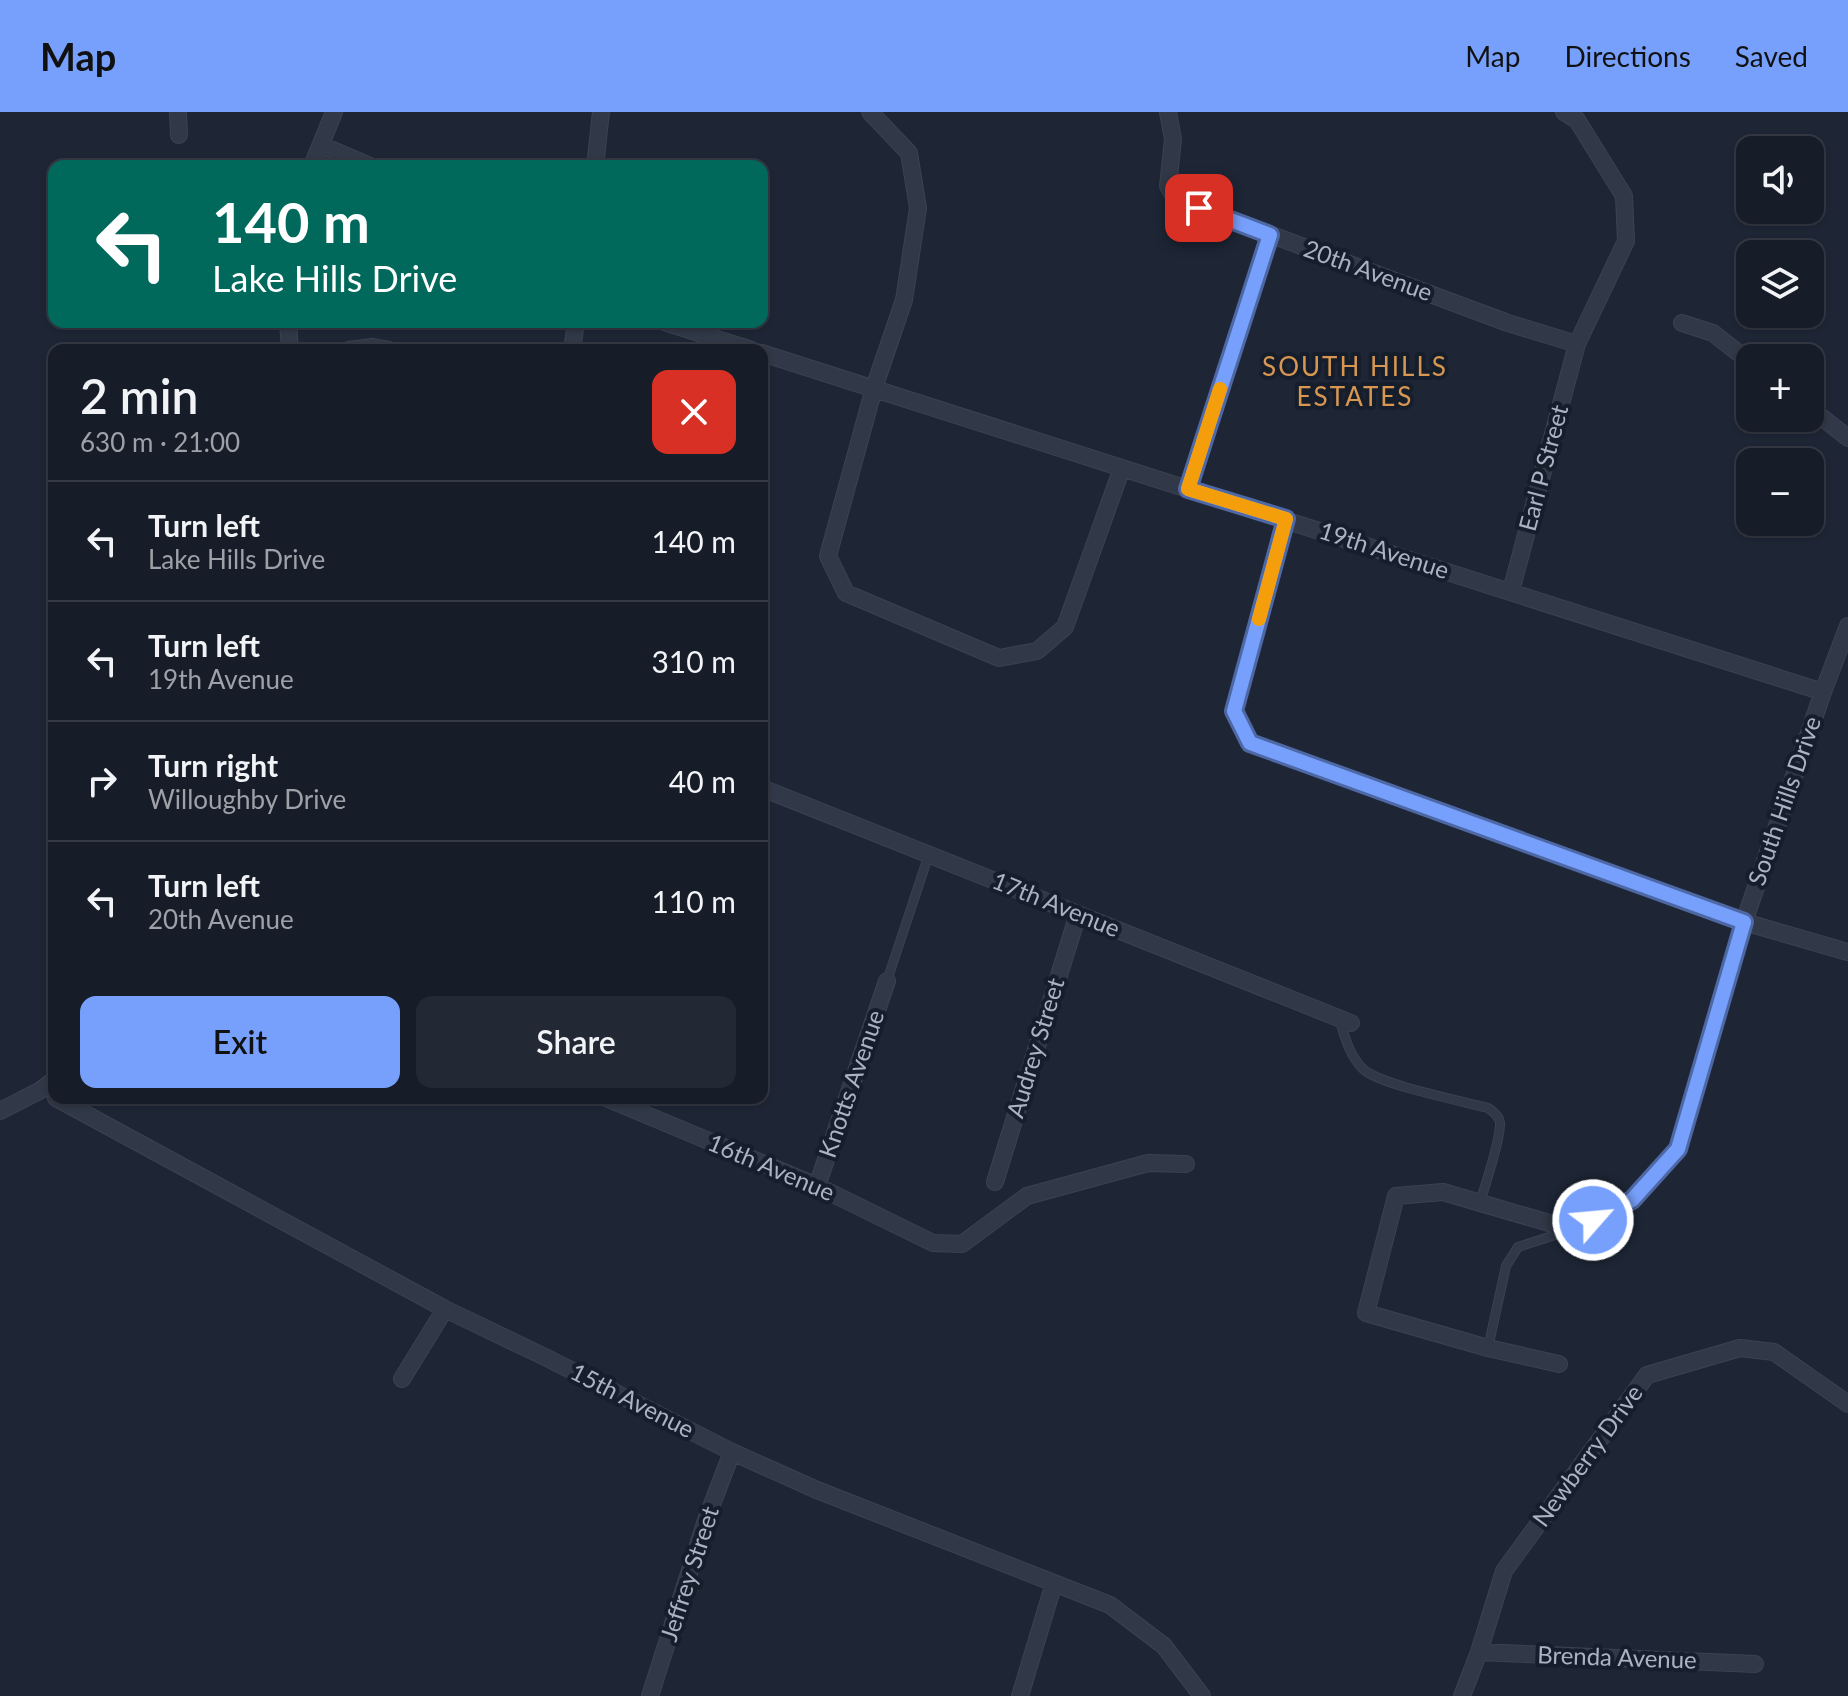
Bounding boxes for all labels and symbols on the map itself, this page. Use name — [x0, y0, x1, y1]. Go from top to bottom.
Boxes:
pin — [1165, 174, 1233, 242]
street label: 20th Avenue — [1300, 233, 1437, 306]
district label: SOUTH HILLS ESTATES — [1262, 350, 1448, 412]
street label: Earl P Street — [1512, 401, 1573, 534]
street label: 19th Avenue — [1316, 515, 1453, 584]
street label: South Hills Drive — [1741, 712, 1826, 889]
street label: 17th Avenue — [989, 865, 1124, 942]
street label: Audrey Street — [1000, 974, 1070, 1121]
street label: Knotts Avenue — [812, 1006, 889, 1161]
street label: 16th Avenue — [704, 1127, 839, 1206]
position arrow — [1551, 1178, 1635, 1262]
street label: 15th Avenue — [566, 1356, 699, 1443]
street label: Newberry Drive — [1526, 1379, 1648, 1532]
street label: Jeffrey Street — [653, 1502, 724, 1645]
street label: Brenda Avenue — [1537, 1639, 1697, 1674]

